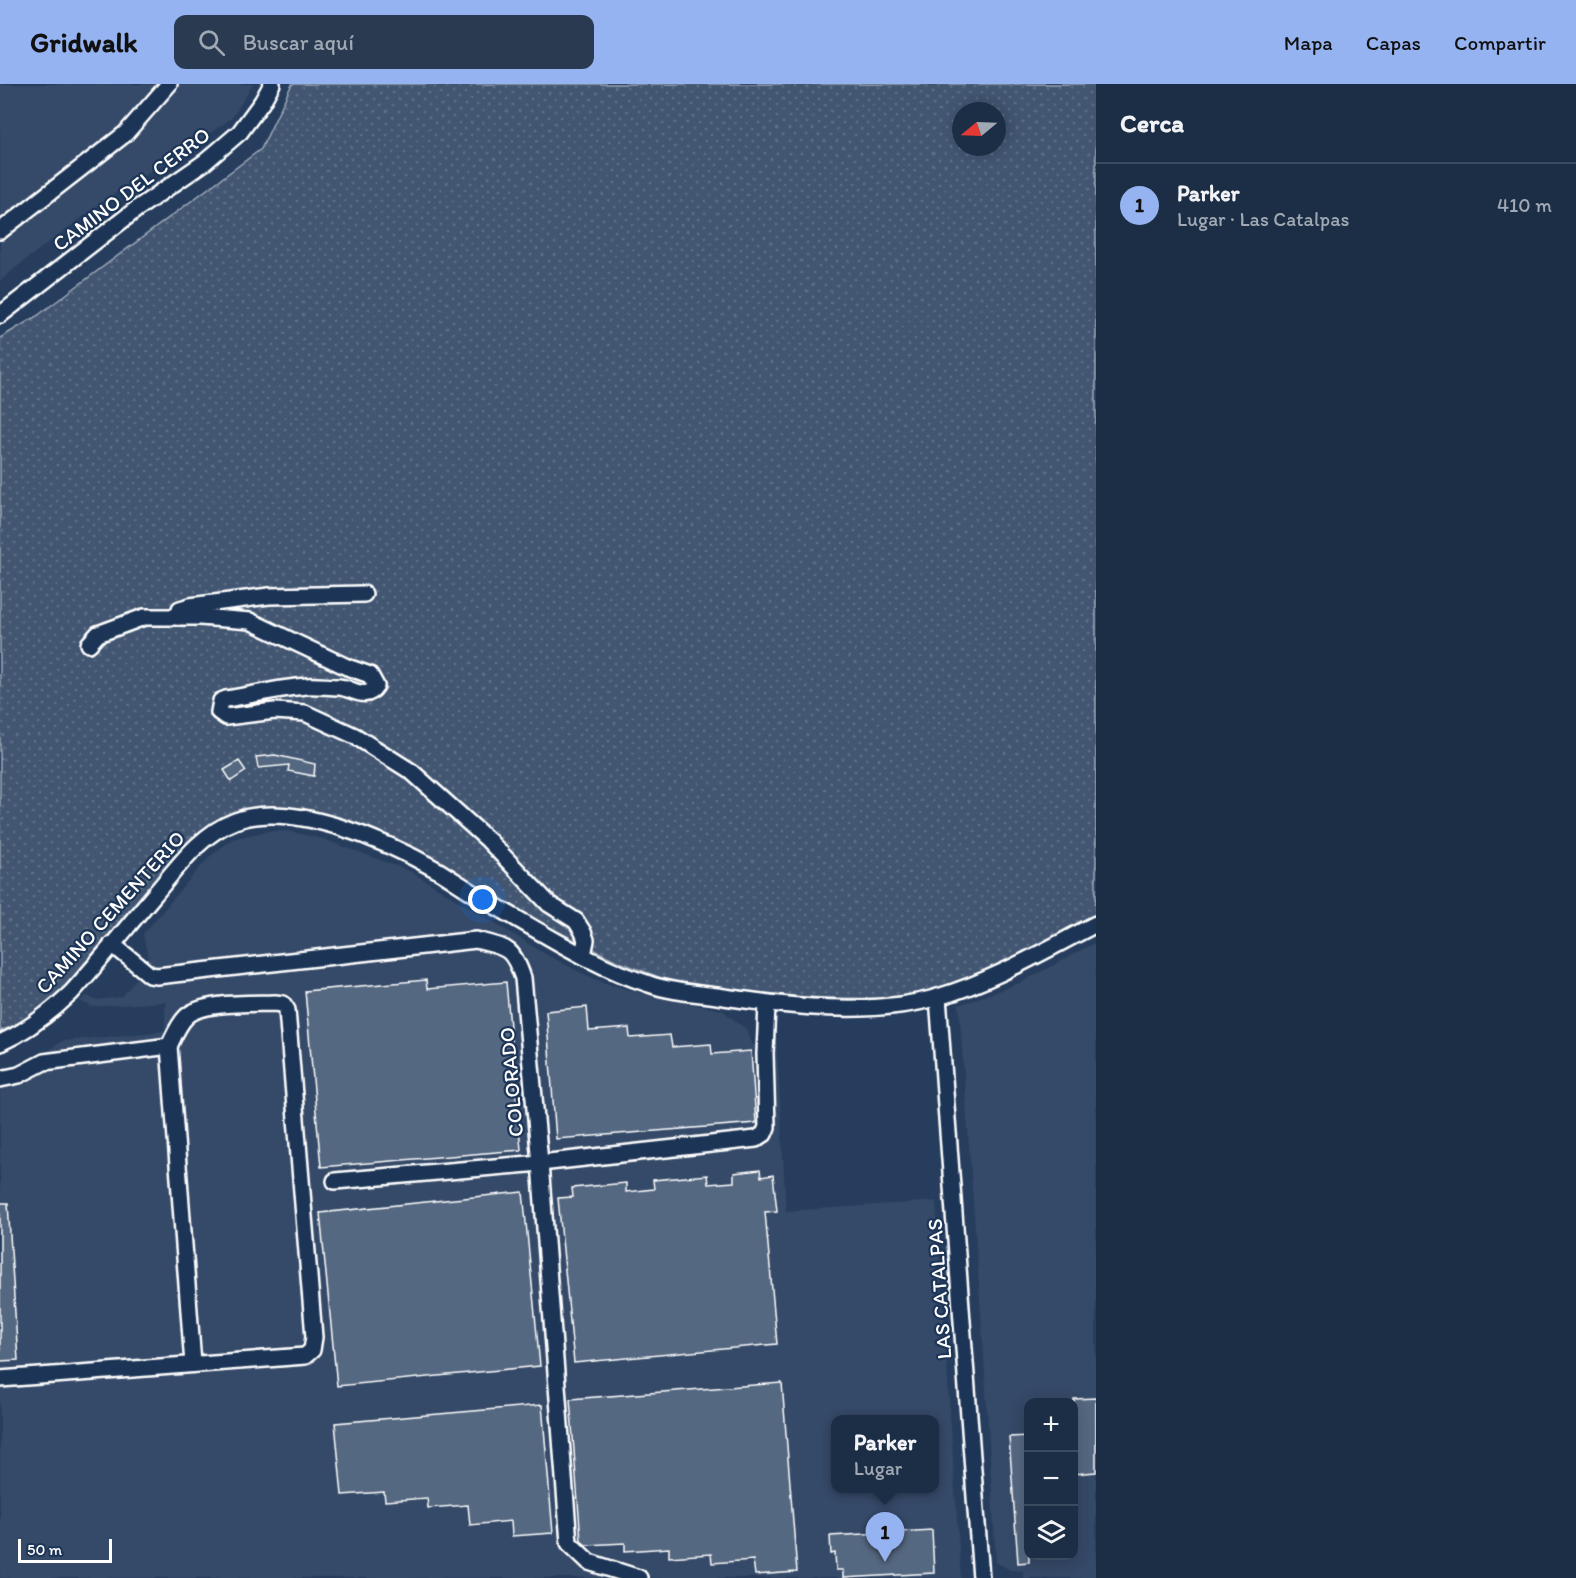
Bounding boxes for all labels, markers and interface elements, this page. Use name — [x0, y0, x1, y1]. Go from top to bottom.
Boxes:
search box — [174, 15, 594, 69]
text: Gridwalk — [30, 25, 138, 59]
icon: search — [195, 26, 228, 59]
text: Buscar aquí — [243, 29, 354, 56]
text: Mapa — [1284, 30, 1333, 55]
text: Capas — [1366, 30, 1421, 55]
text: Compartir — [1454, 30, 1546, 55]
north arrow — [952, 102, 1006, 156]
text: Cerca — [1120, 107, 1184, 139]
street label: CAMINO DEL CERRO — [47, 122, 215, 256]
text: Parker — [1177, 180, 1239, 207]
text: 1 — [1135, 193, 1144, 217]
text: 410 m — [1497, 193, 1552, 217]
text: Lugar · Las Catalpas — [1177, 207, 1349, 231]
street label: CAMINO CEMENTERIO — [30, 825, 190, 999]
your location — [468, 885, 497, 914]
street label: COLORADO — [494, 1026, 528, 1138]
street label: LAS CATALPAS — [922, 1218, 956, 1360]
map controls — [1024, 1398, 1078, 1560]
button: + — [1024, 1398, 1078, 1452]
popup — [831, 1415, 939, 1493]
text: Parker — [854, 1429, 916, 1456]
button: − — [1024, 1452, 1078, 1506]
text: Lugar — [854, 1456, 902, 1480]
button: layers — [1024, 1506, 1078, 1560]
pin: 1 — [866, 1512, 904, 1562]
scale bar — [18, 1536, 112, 1564]
text: 50 m — [27, 1540, 62, 1559]

